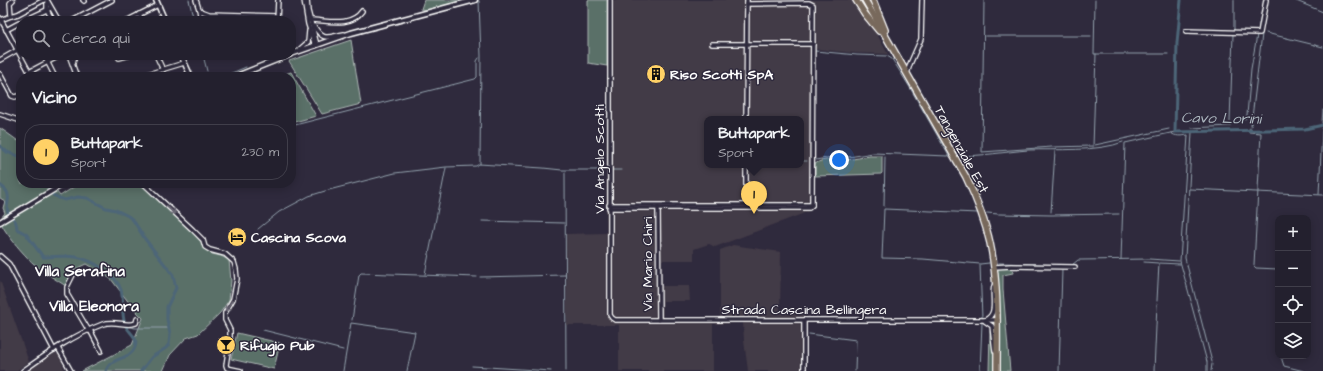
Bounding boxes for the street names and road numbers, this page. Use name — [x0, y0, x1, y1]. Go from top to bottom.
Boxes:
street label: Tangenziale Est — [929, 102, 994, 197]
street label: Via Angelo Scotti — [590, 104, 610, 214]
street label: Via Mario Chiri — [638, 217, 658, 311]
street label: Strada Cascina Bellingera — [722, 300, 886, 320]

